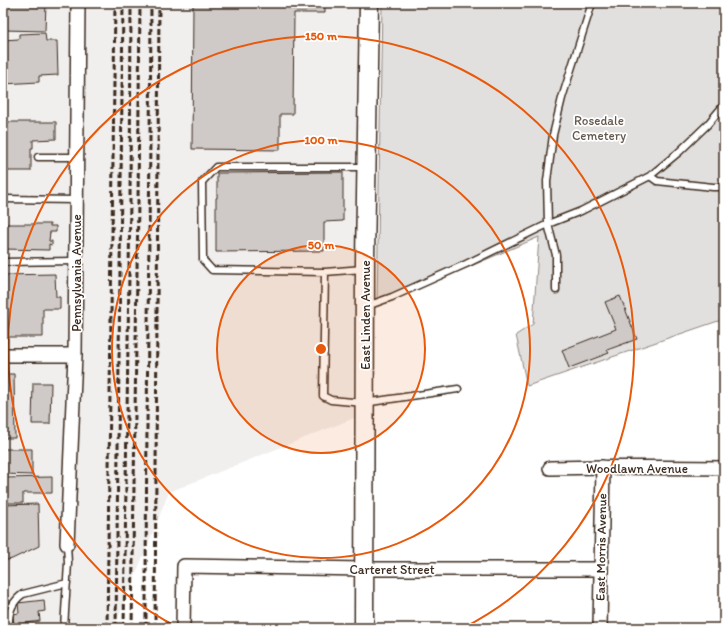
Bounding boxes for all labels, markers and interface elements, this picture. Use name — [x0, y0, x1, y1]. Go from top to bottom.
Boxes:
text: 150 m — [305, 29, 338, 43]
park label: Rosedale Cemetery — [572, 113, 626, 143]
text: 100 m — [304, 133, 338, 147]
street label: Pennsylvania Avenue — [69, 214, 84, 332]
text: 50 m — [308, 238, 335, 252]
street label: East Linden Avenue — [358, 260, 373, 370]
centre of rings — [314, 342, 328, 356]
street label: Woodlawn Avenue — [586, 461, 688, 476]
street label: East Morris Avenue — [593, 493, 609, 601]
street label: Carteret Street — [349, 562, 435, 577]

